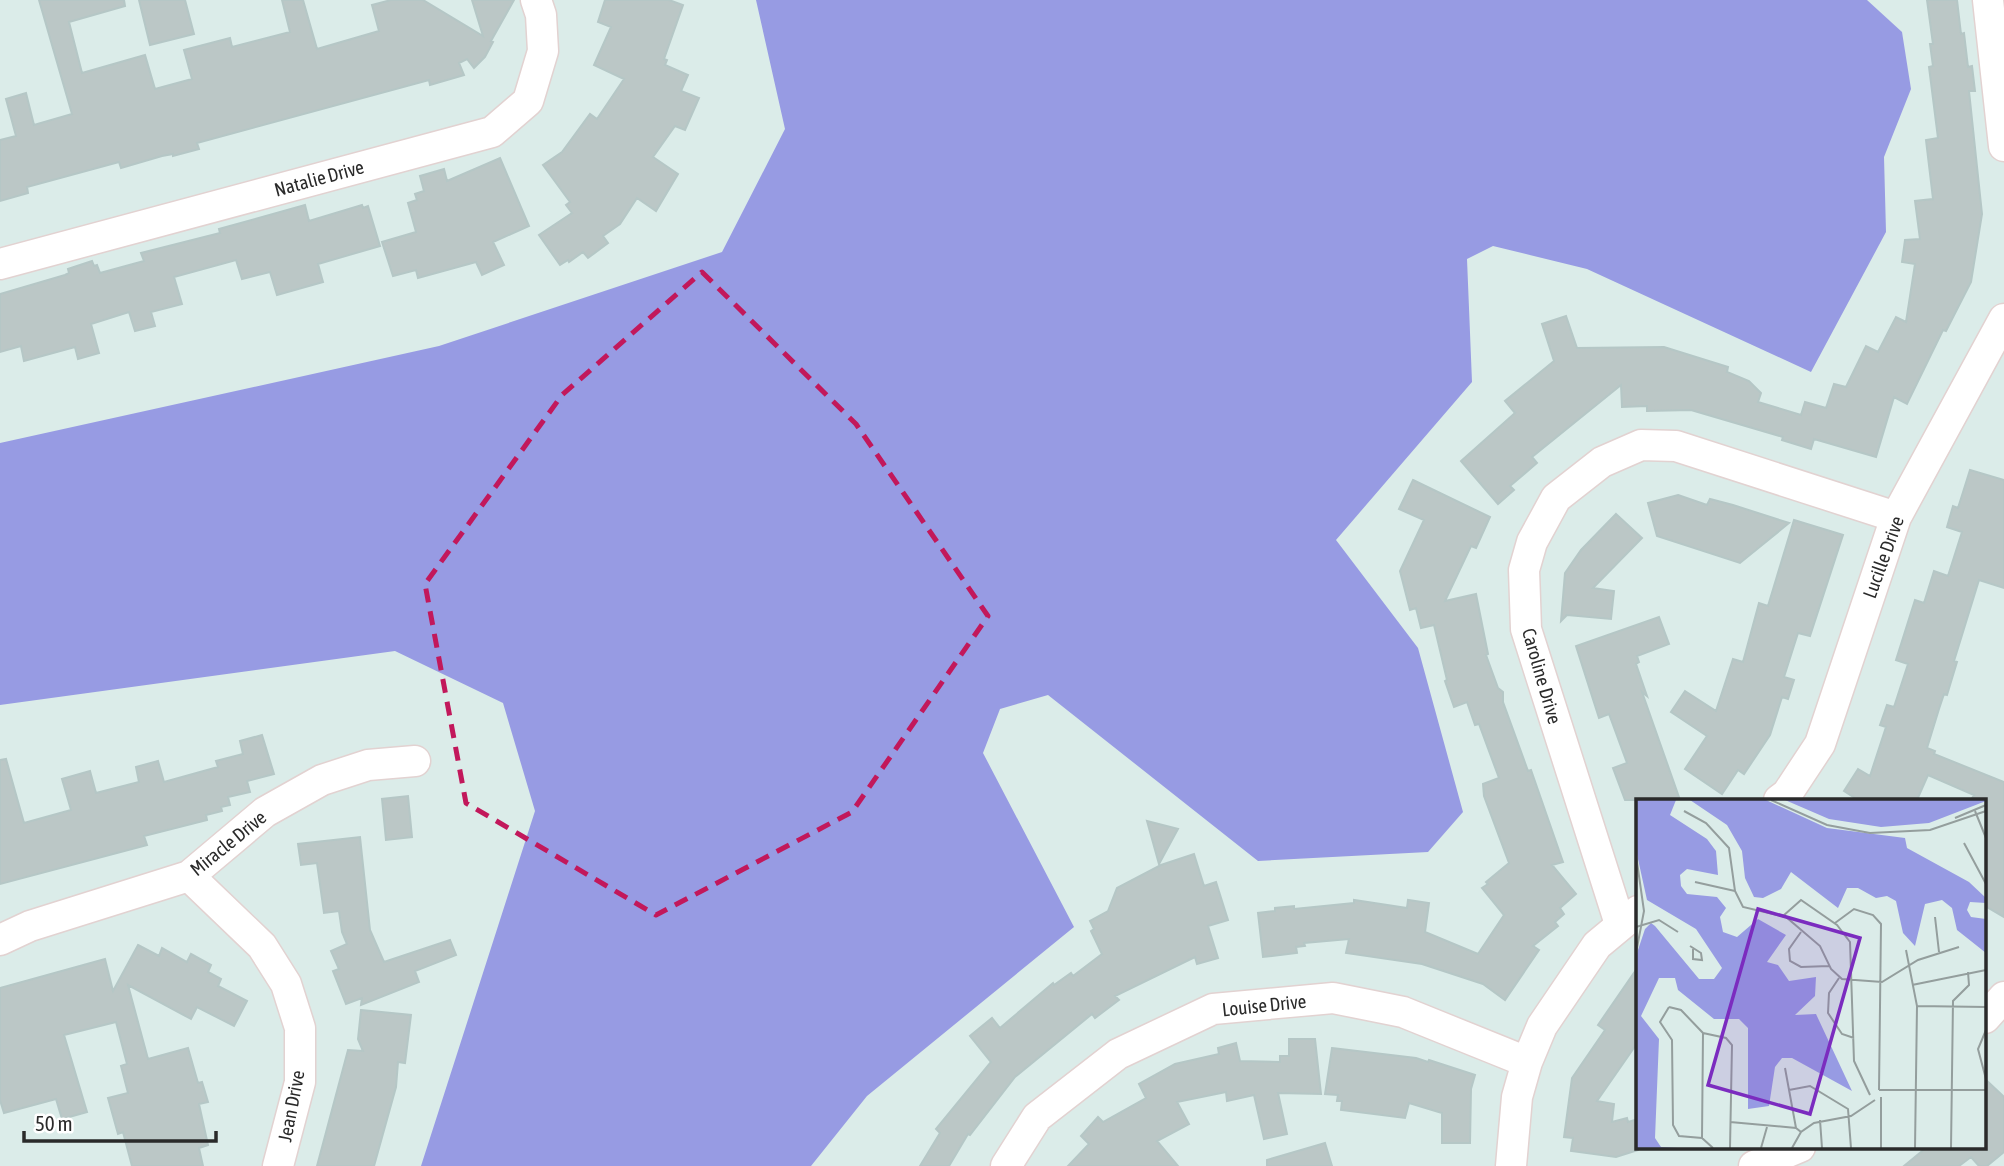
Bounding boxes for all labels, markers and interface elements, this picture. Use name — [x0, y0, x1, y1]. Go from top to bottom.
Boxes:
street label: Natalie Drive — [272, 155, 366, 201]
street label: Lucille Drive — [1858, 513, 1908, 601]
street label: Caroline Drive — [1518, 626, 1566, 726]
inset map — [1636, 799, 1986, 1148]
street label: Miracle Drive — [186, 806, 270, 880]
street label: Louise Drive — [1221, 990, 1307, 1020]
street label: Jean Drive — [273, 1068, 309, 1144]
scale bar — [24, 1100, 217, 1144]
text: 50 m — [35, 1111, 73, 1135]

